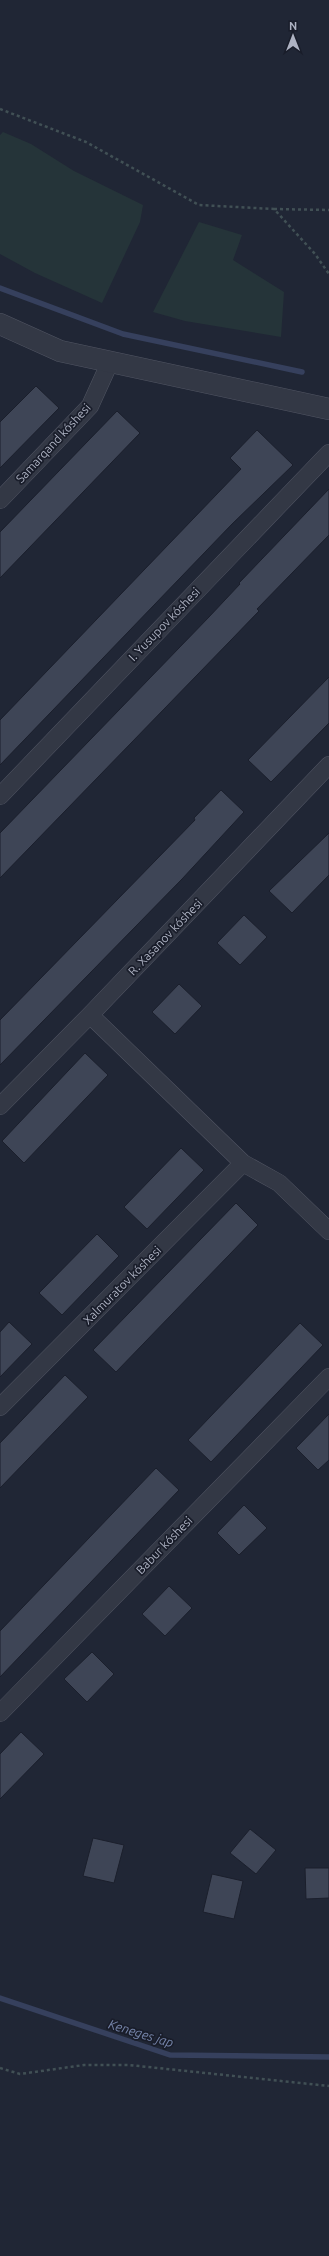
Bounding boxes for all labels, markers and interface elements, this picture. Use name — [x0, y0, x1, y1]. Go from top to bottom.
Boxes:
north arrow — [273, 16, 313, 56]
text: N — [289, 20, 297, 32]
street label: Samarqand kóshesi — [13, 401, 93, 485]
street label: I. Yusupov kóshesi — [126, 585, 202, 663]
street label: R. Xasanov kóshesi — [125, 896, 205, 978]
street label: Xalmuratov kóshesi — [80, 1243, 164, 1327]
street label: Babur kóshesi — [133, 1514, 195, 1576]
water label: Keneges jap — [107, 2016, 175, 2050]

